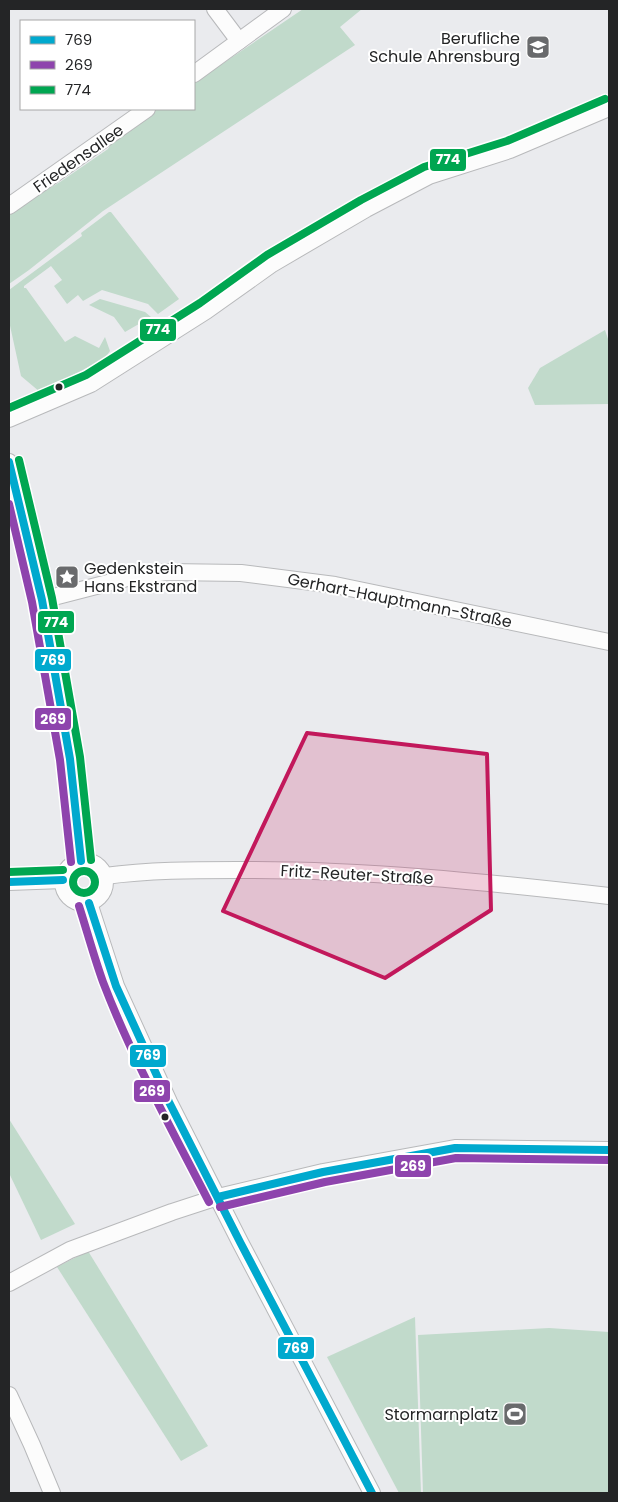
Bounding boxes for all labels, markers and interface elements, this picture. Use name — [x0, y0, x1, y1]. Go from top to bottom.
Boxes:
legend — [20, 20, 195, 110]
place label: Berufliche Schule Ahrensburg — [369, 27, 520, 68]
text: 769 — [65, 29, 92, 50]
school or university icon: Berufliche Schule Ahrensburg — [525, 34, 551, 60]
text: 269 — [65, 54, 93, 75]
text: 774 — [65, 79, 91, 100]
street label: Friedensallee — [28, 119, 128, 198]
line badge: 774 — [429, 148, 467, 172]
text: 774 — [436, 149, 460, 169]
line badge: 774 — [139, 318, 177, 342]
text: 774 — [146, 319, 170, 339]
unlabelled marker — [54, 382, 64, 392]
place label: Gedenkstein Hans Ekstrand — [84, 557, 197, 598]
place icon: Gedenkstein Hans Ekstrand — [54, 564, 80, 590]
street label: Gerhart-Hauptmann-Straße — [286, 567, 514, 634]
line badge: 774 — [37, 610, 75, 634]
text: 774 — [44, 612, 68, 632]
line badge: 769 — [34, 648, 72, 672]
text: 769 — [40, 650, 66, 670]
line badge: 269 — [34, 707, 72, 731]
text: 269 — [40, 709, 66, 729]
street label: Fritz-Reuter-Straße — [280, 859, 434, 890]
line badge: 769 — [129, 1044, 167, 1068]
text: 769 — [135, 1045, 161, 1065]
line badge: 269 — [133, 1079, 171, 1103]
text: 269 — [139, 1081, 165, 1101]
unlabelled marker — [160, 1112, 170, 1122]
line badge: 269 — [394, 1154, 432, 1178]
text: 269 — [400, 1156, 426, 1176]
line badge: 769 — [277, 1336, 315, 1360]
text: 769 — [283, 1338, 309, 1358]
sports icon: Stormarnplatz — [502, 1401, 528, 1427]
place label: Stormarnplatz — [384, 1403, 498, 1426]

